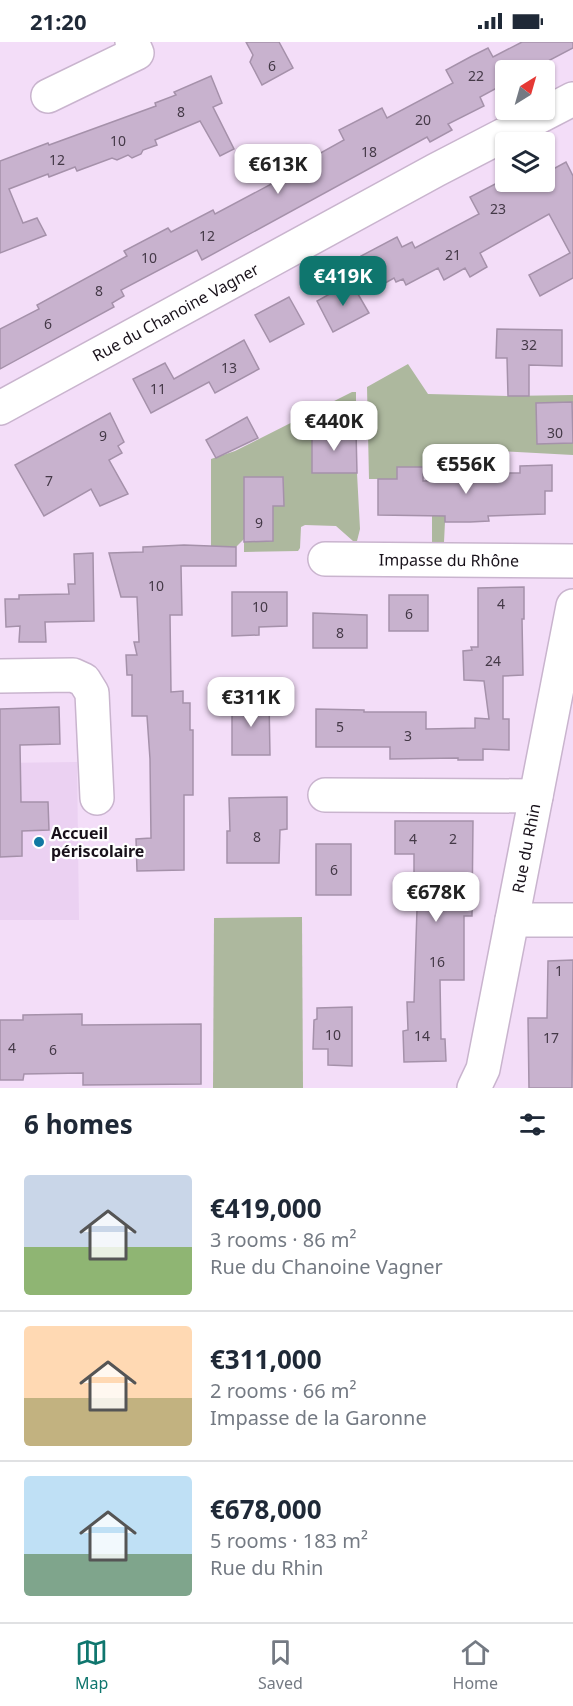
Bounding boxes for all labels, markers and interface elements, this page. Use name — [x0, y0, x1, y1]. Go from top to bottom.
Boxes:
text: 21:20 — [30, 6, 87, 36]
house number: 6 — [268, 56, 276, 75]
north arrow — [495, 60, 555, 120]
map controls — [495, 60, 555, 192]
house number: 22 — [468, 66, 484, 85]
house number: 8 — [177, 102, 185, 121]
house number: 20 — [415, 110, 431, 129]
house number: 10 — [110, 131, 126, 150]
button: layers — [495, 132, 555, 192]
house number: 18 — [361, 142, 377, 161]
pin: €613K — [236, 144, 320, 195]
house number: 12 — [49, 150, 65, 169]
text: €613K — [248, 150, 308, 177]
house number: 23 — [490, 199, 506, 218]
house number: 12 — [199, 226, 215, 245]
house number: 21 — [445, 245, 461, 264]
house number: 10 — [141, 248, 157, 267]
pin: €419K — [301, 256, 385, 307]
street label: Rue du Chanoine Vagner — [88, 258, 263, 366]
text: €419K — [313, 262, 373, 289]
house number: 8 — [95, 281, 103, 300]
house number: 6 — [44, 314, 52, 333]
house number: 32 — [521, 335, 537, 354]
house number: 13 — [221, 358, 237, 377]
house number: 11 — [150, 379, 166, 398]
pin: €440K — [292, 401, 376, 452]
text: €440K — [304, 407, 364, 434]
house number: 30 — [547, 423, 563, 442]
house number: 9 — [99, 426, 107, 445]
pin: €556K — [424, 444, 508, 495]
text: €556K — [436, 450, 496, 477]
house number: 7 — [45, 471, 53, 490]
house number: 9 — [255, 513, 263, 532]
street label: Impasse du Rhône — [379, 548, 519, 572]
house number: 10 — [148, 576, 164, 595]
house number: 4 — [497, 594, 505, 613]
house number: 10 — [252, 597, 268, 616]
house number: 6 — [405, 604, 413, 623]
house number: 8 — [336, 623, 344, 642]
house number: 24 — [485, 651, 501, 670]
pin: €311K — [209, 677, 293, 728]
text: €311K — [221, 683, 281, 710]
house number: 5 — [336, 717, 344, 736]
house number: 3 — [404, 726, 412, 745]
street label: Rue du Rhin — [506, 801, 545, 895]
place label: Accueil périscolaire — [51, 822, 144, 862]
house number: 8 — [253, 827, 261, 846]
house number: 4 — [409, 829, 417, 848]
house number: 2 — [449, 829, 457, 848]
marker: Accueil périscolaire — [32, 835, 46, 849]
house number: 6 — [330, 860, 338, 879]
pin: €678K — [394, 872, 478, 923]
text: €678K — [406, 878, 466, 905]
house number: 16 — [429, 952, 445, 971]
house number: 1 — [555, 961, 563, 980]
house number: 10 — [325, 1025, 341, 1044]
house number: 14 — [414, 1026, 430, 1045]
house number: 17 — [543, 1028, 559, 1047]
house number: 4 — [8, 1038, 16, 1057]
house number: 6 — [49, 1040, 57, 1059]
text: 6 homes — [24, 1106, 133, 1142]
icon: filters — [516, 1108, 549, 1141]
text: €419,000 — [210, 1190, 322, 1226]
icon: home — [72, 1199, 144, 1271]
text: 3 rooms · 86 m² — [210, 1226, 357, 1253]
text: Rue du Chanoine Vagner — [210, 1253, 443, 1280]
text: €311,000 — [210, 1341, 322, 1377]
icon: home — [72, 1350, 144, 1422]
text: 2 rooms · 66 m² — [210, 1377, 357, 1404]
text: Impasse de la Garonne — [210, 1404, 427, 1431]
text: €678,000 — [210, 1491, 322, 1527]
icon: home — [72, 1500, 144, 1572]
text: 5 rooms · 183 m² — [210, 1527, 368, 1554]
text: Rue du Rhin — [210, 1554, 323, 1581]
tab: Map — [75, 1636, 108, 1694]
tab: Saved — [258, 1636, 303, 1694]
tab: Home — [453, 1636, 498, 1694]

